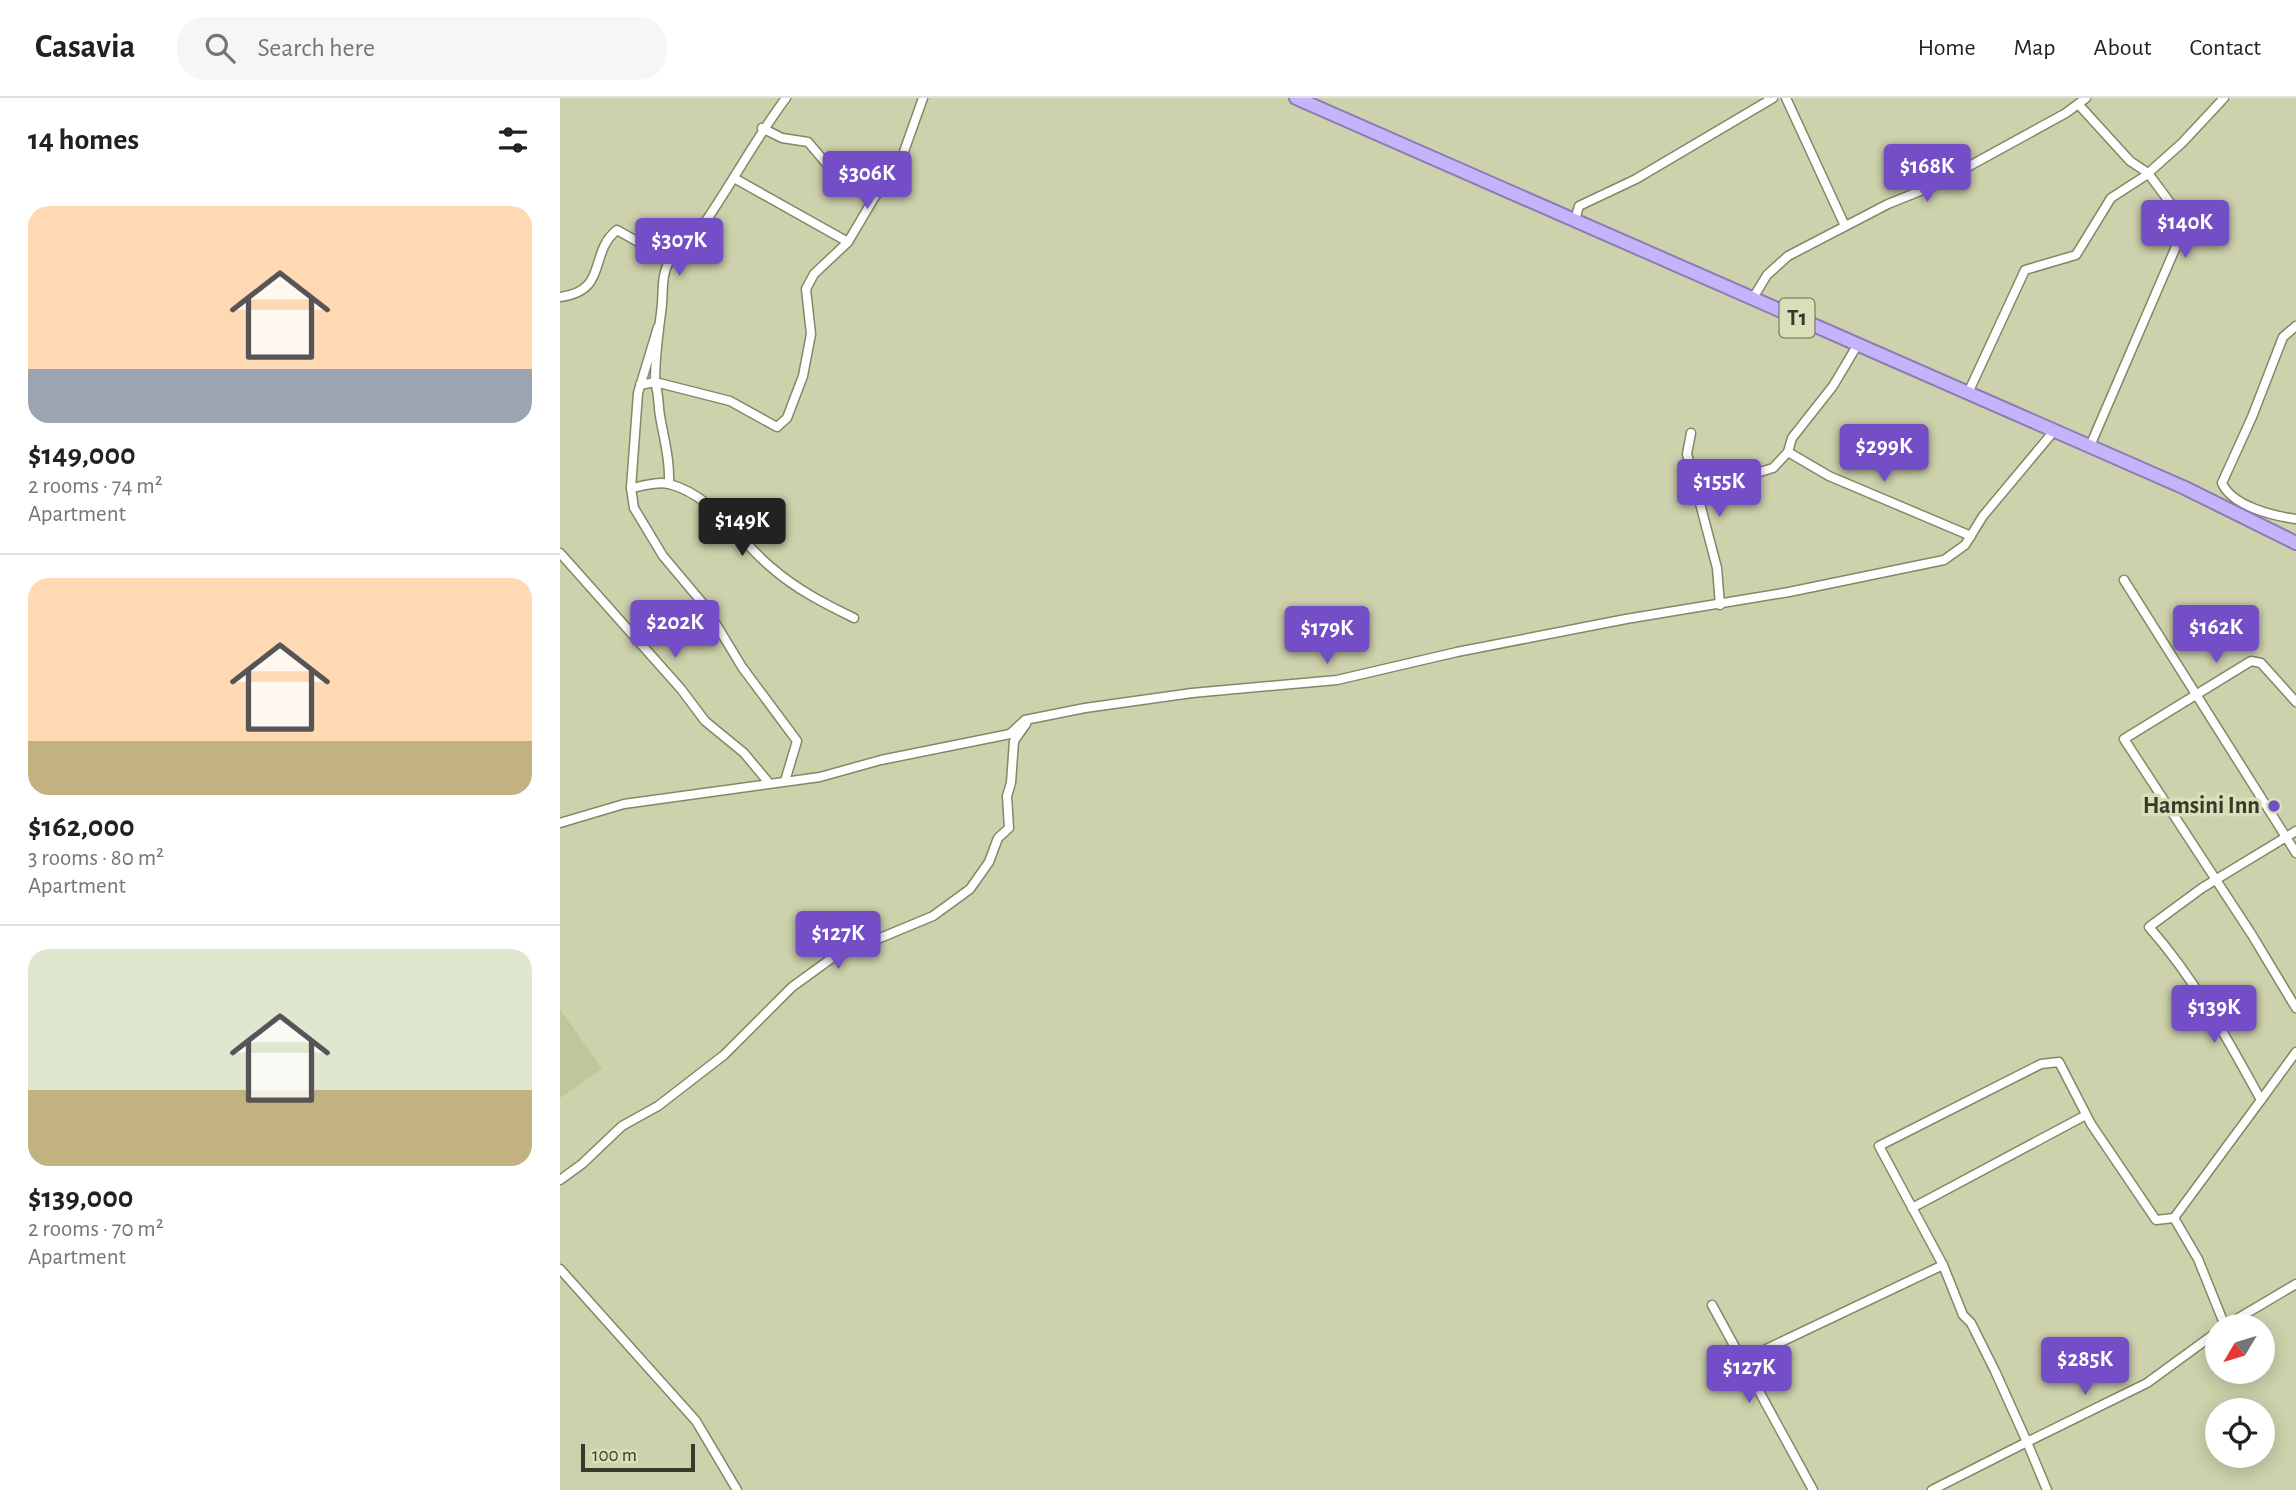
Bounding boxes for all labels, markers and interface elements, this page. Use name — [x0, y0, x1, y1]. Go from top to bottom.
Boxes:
search box — [177, 17, 667, 80]
icon: search — [201, 29, 239, 67]
text: Casavia — [35, 31, 135, 64]
text: Search here — [257, 35, 375, 61]
text: Home — [1918, 36, 1976, 60]
text: Map — [2014, 36, 2056, 60]
text: About — [2094, 36, 2151, 60]
text: Contact — [2189, 36, 2261, 60]
icon: filters — [494, 121, 532, 159]
text: 14 homes — [28, 125, 139, 155]
pin: $168K — [1878, 144, 1976, 204]
pin: $306K — [818, 152, 916, 211]
text: $168K — [1900, 155, 1954, 178]
text: $306K — [839, 162, 895, 185]
pin: $140K — [2136, 200, 2234, 260]
text: $140K — [2157, 211, 2213, 234]
pin: $307K — [630, 218, 728, 278]
text: $307K — [651, 229, 707, 252]
icon: home — [217, 252, 343, 378]
road number: T1 — [1780, 298, 1814, 338]
pin: $299K — [1835, 424, 1933, 484]
text: $299K — [1856, 435, 1912, 458]
text: $149,000 — [28, 440, 136, 470]
pin: $155K — [1670, 460, 1768, 519]
text: $155K — [1693, 470, 1745, 493]
text: 2 rooms · 74 m² — [28, 475, 163, 498]
pin: $149K — [693, 498, 791, 558]
text: Apartment — [28, 503, 126, 526]
text: $149K — [715, 509, 769, 532]
pin: $202K — [626, 601, 724, 660]
pin: $179K — [1278, 606, 1376, 666]
pin: $162K — [2167, 606, 2265, 665]
text: $202K — [646, 611, 704, 634]
text: $162K — [2189, 616, 2243, 639]
text: $179K — [1300, 617, 1354, 640]
icon: home — [217, 624, 343, 750]
place label: Hamsini Inn — [2143, 794, 2260, 818]
marker: Hamsini Inn — [2266, 798, 2282, 814]
text: $162,000 — [28, 812, 135, 842]
text: 3 rooms · 80 m² — [28, 847, 164, 870]
text: Apartment — [28, 875, 126, 898]
pin: $127K — [789, 912, 887, 971]
text: $127K — [812, 922, 864, 945]
pin: $139K — [2165, 986, 2263, 1045]
icon: home — [217, 995, 343, 1121]
text: $139K — [2187, 996, 2241, 1019]
text: $139,000 — [28, 1183, 133, 1213]
text: 2 rooms · 70 m² — [28, 1218, 164, 1241]
text: Apartment — [28, 1246, 126, 1269]
north arrow — [2205, 1314, 2275, 1384]
map controls — [2205, 1314, 2275, 1468]
pin: $285K — [2036, 1338, 2134, 1397]
pin: $127K — [1700, 1346, 1798, 1405]
text: $285K — [2057, 1348, 2113, 1371]
text: $127K — [1723, 1356, 1775, 1379]
button: locate — [2205, 1398, 2275, 1468]
scale bar — [581, 1441, 695, 1473]
text: 100 m — [592, 1446, 637, 1465]

